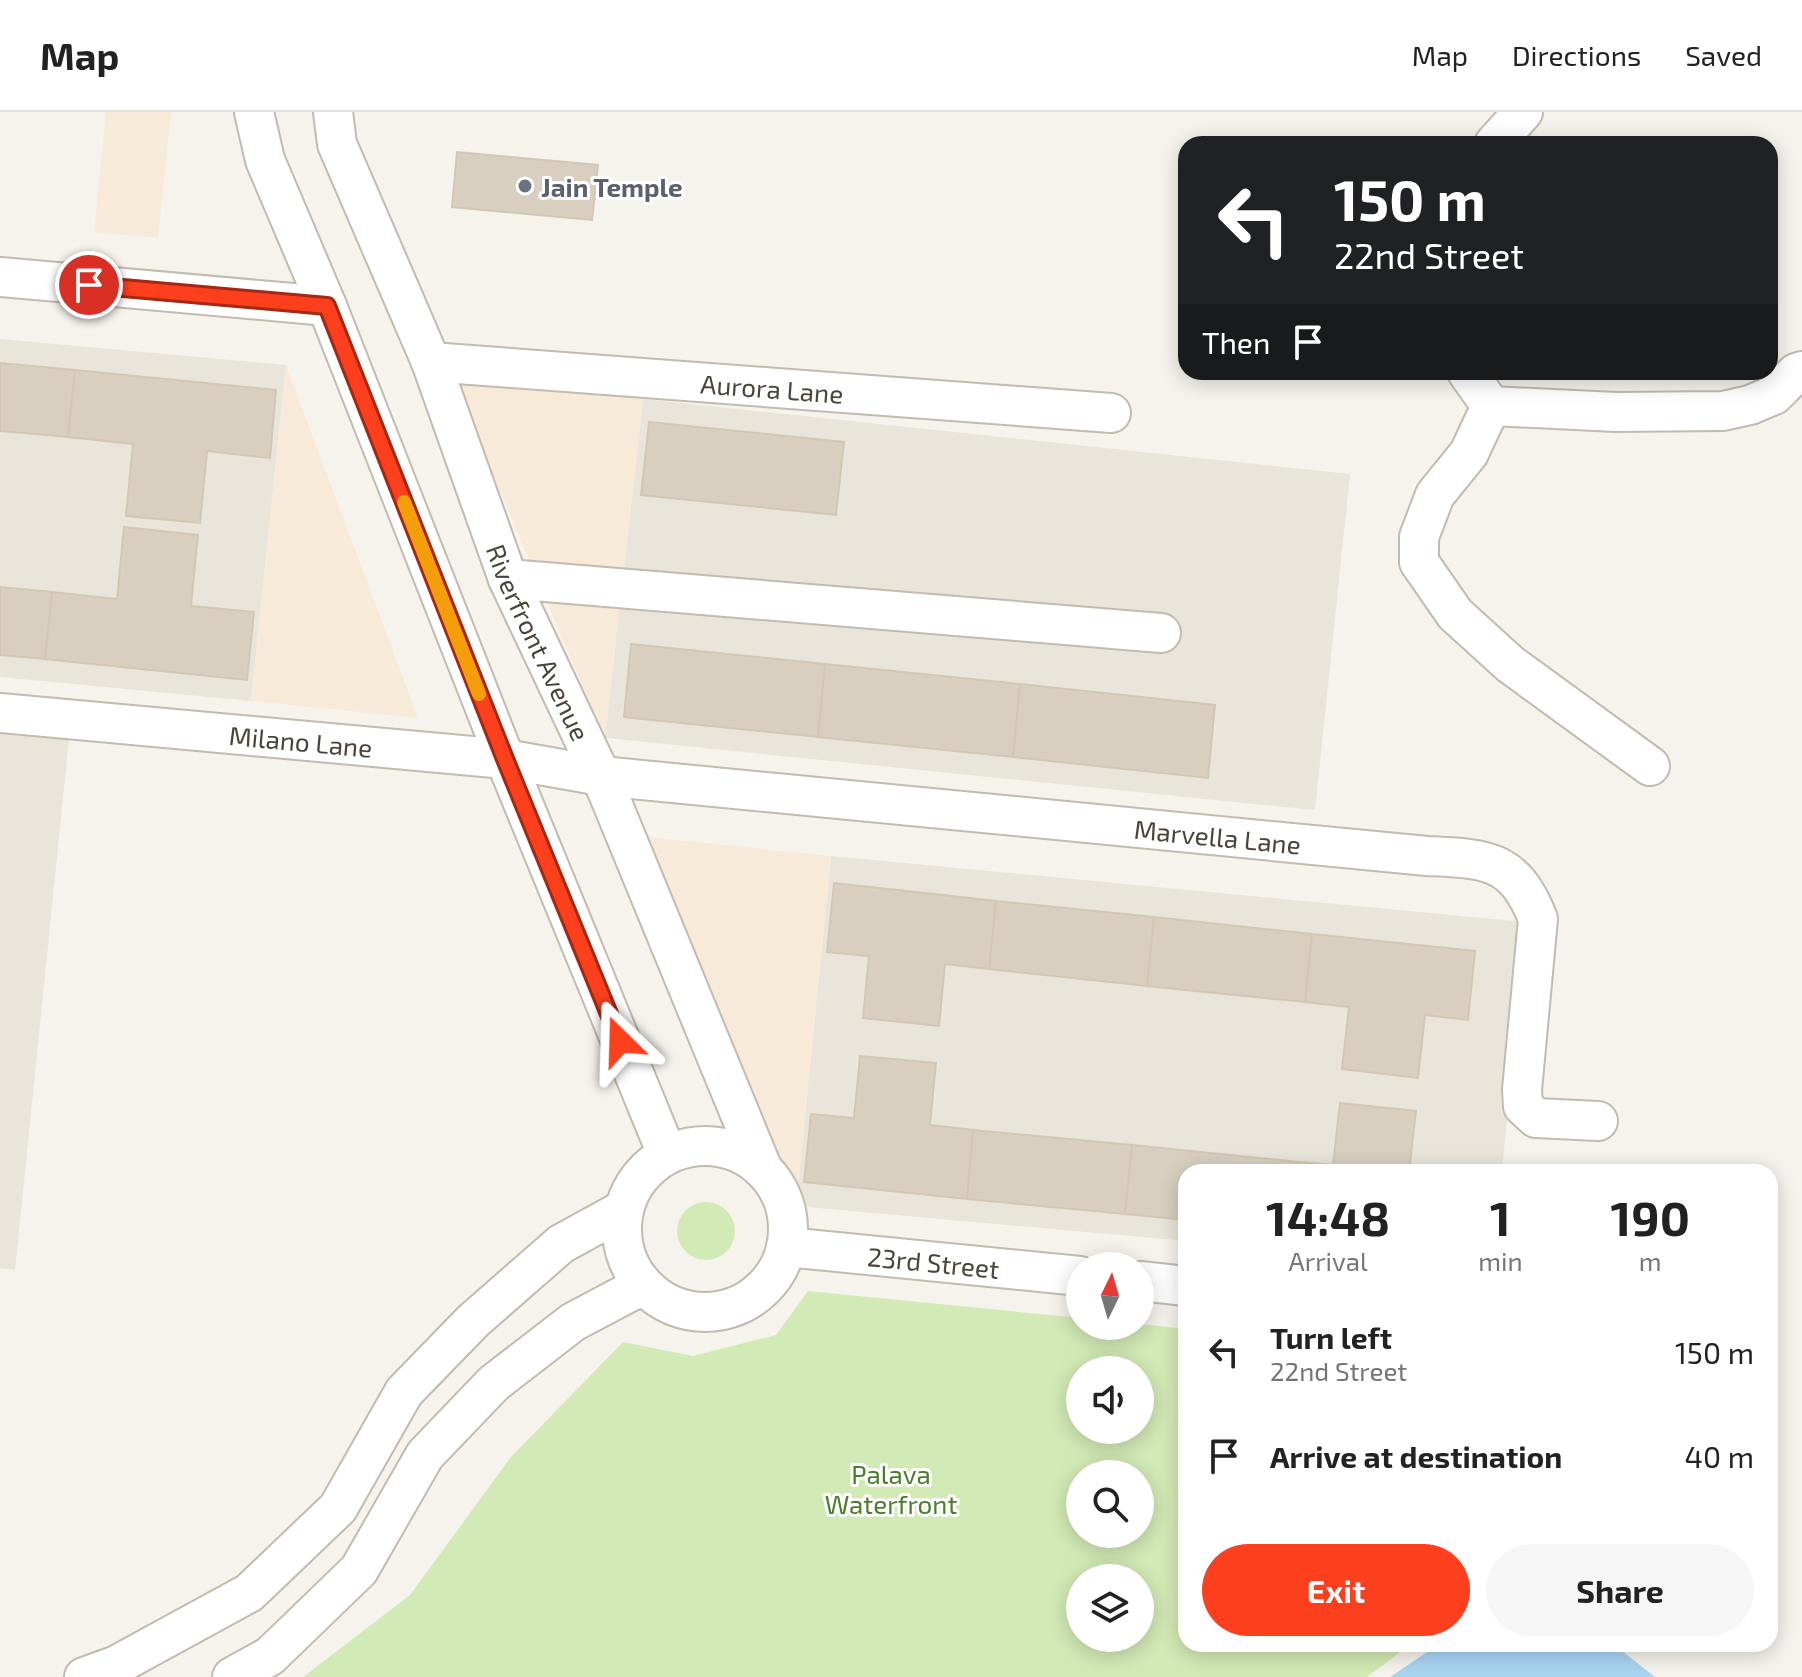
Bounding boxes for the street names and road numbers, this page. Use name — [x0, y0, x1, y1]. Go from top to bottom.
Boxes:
street label: Aurora Lane — [700, 367, 845, 408]
street label: Riverfront Avenue — [481, 540, 597, 745]
street label: Milano Lane — [228, 718, 374, 762]
street label: Marvella Lane — [1133, 812, 1302, 859]
street label: 23rd Street — [866, 1240, 1001, 1283]

